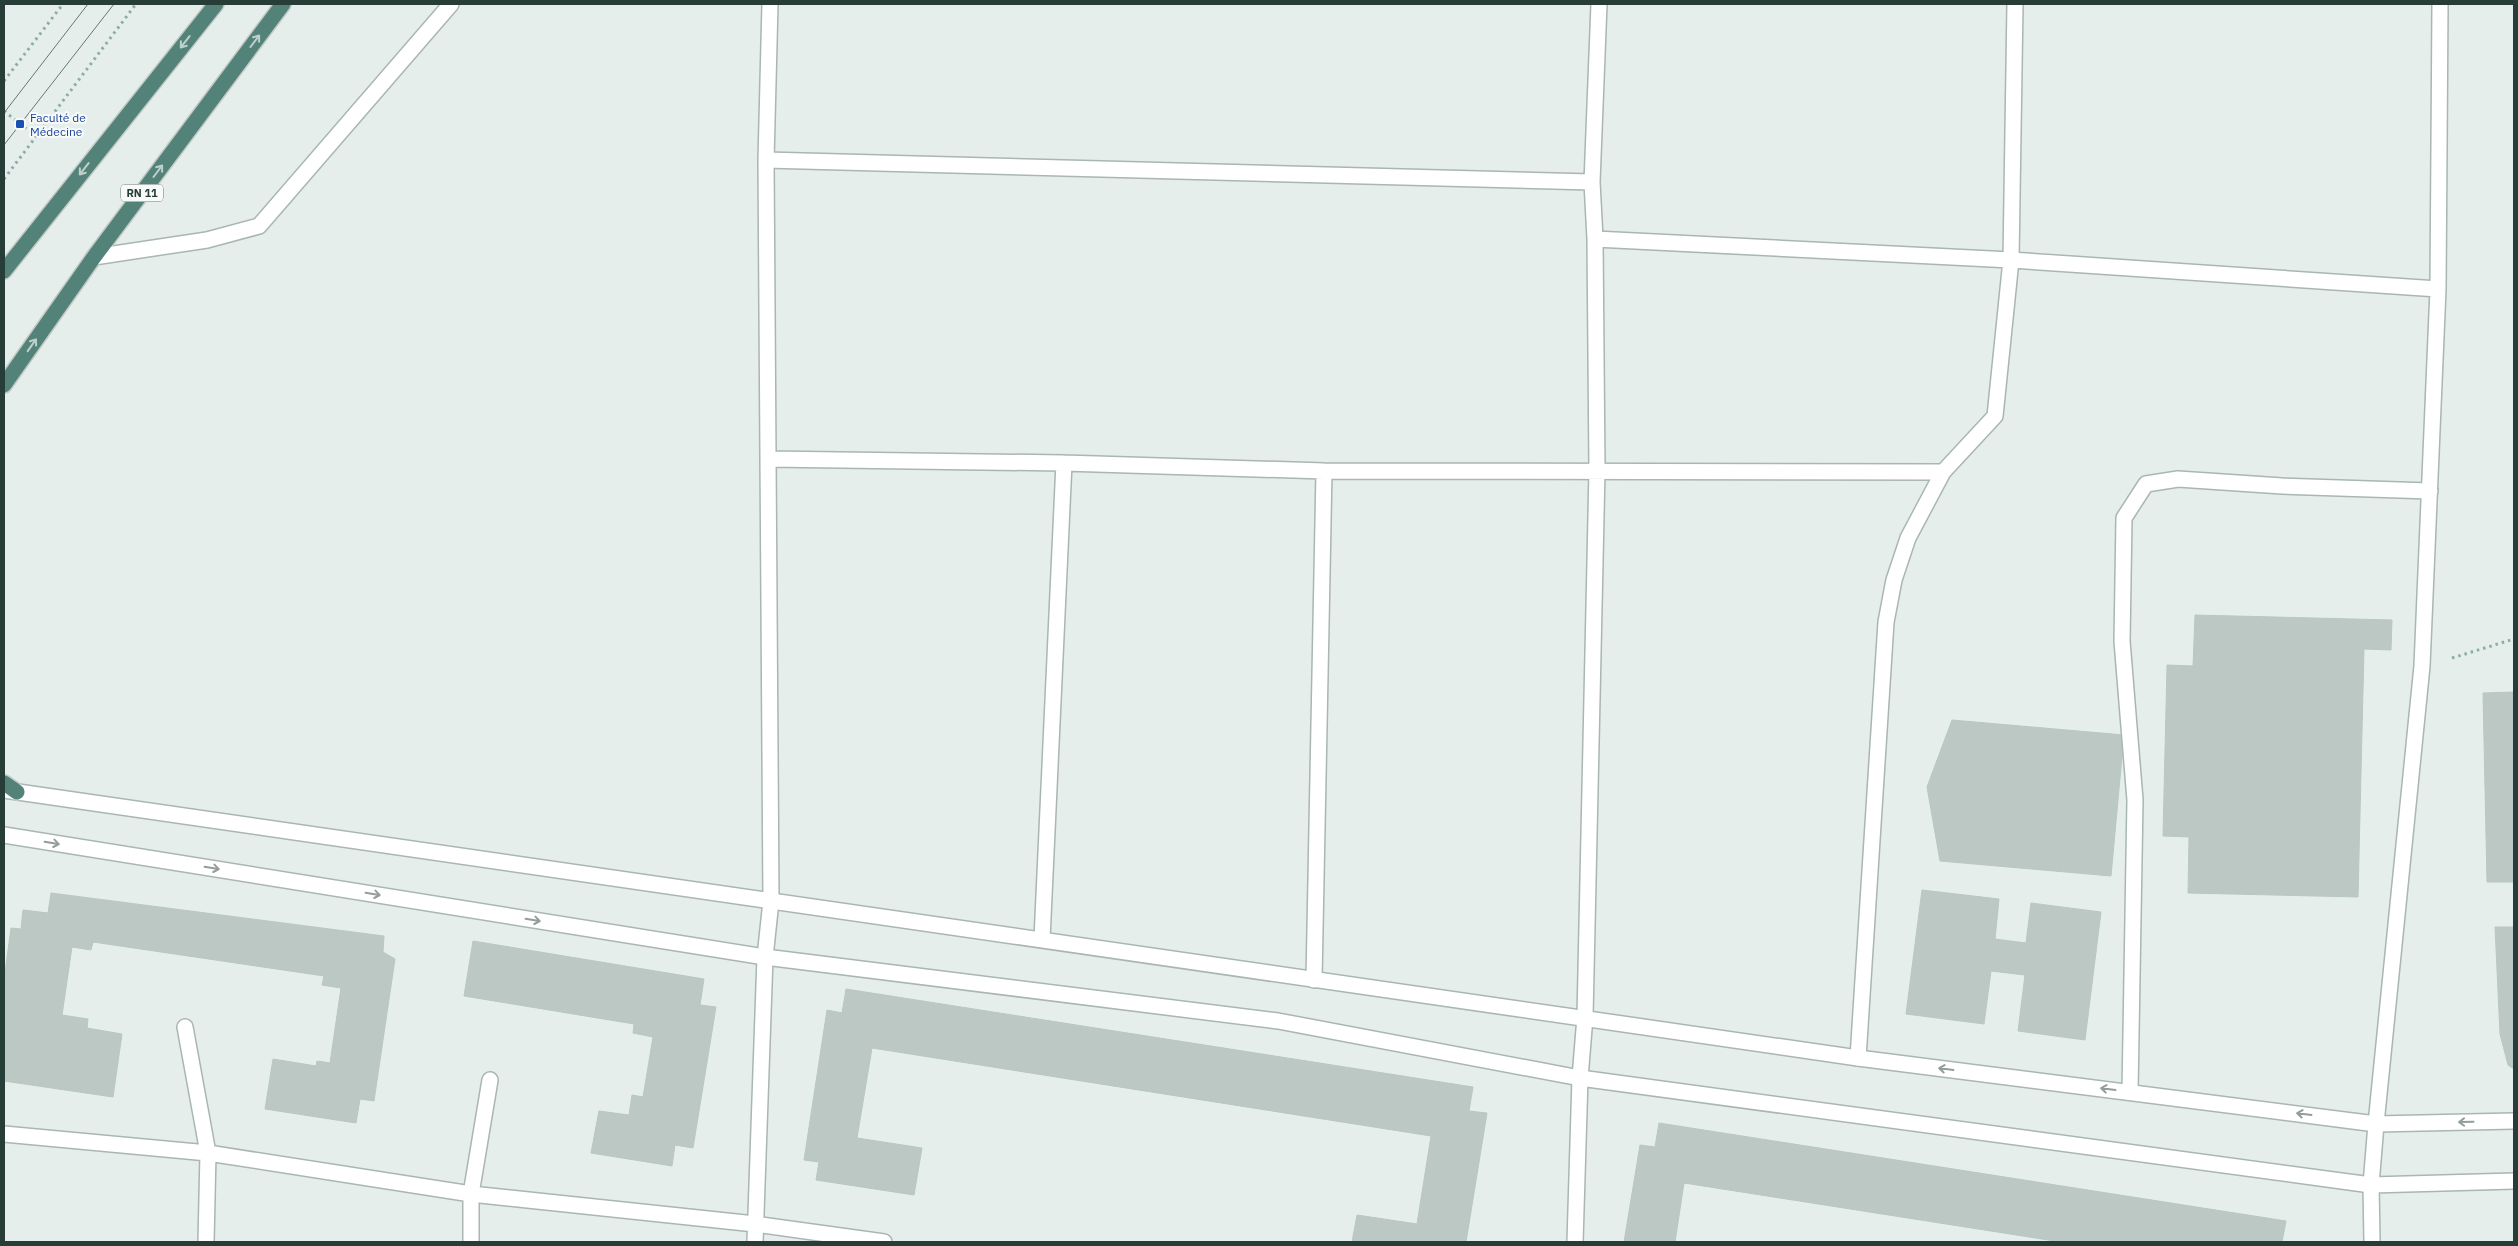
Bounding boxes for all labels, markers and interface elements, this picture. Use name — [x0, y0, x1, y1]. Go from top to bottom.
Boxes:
one-way arrow — [180, 35, 191, 48]
one-way arrow — [250, 35, 261, 48]
place label: Faculté de Médecine — [30, 110, 86, 139]
marker: Faculté de Médecine — [14, 118, 26, 130]
one-way arrow — [79, 163, 90, 176]
one-way arrow — [153, 164, 163, 178]
road number: RN 11 — [121, 184, 163, 202]
one-way arrow — [27, 338, 37, 352]
one-way arrow — [44, 838, 60, 848]
one-way arrow — [204, 864, 220, 874]
one-way arrow — [364, 889, 380, 899]
one-way arrow — [525, 915, 541, 925]
one-way arrow — [1939, 1064, 1955, 1074]
one-way arrow — [2100, 1084, 2116, 1094]
one-way arrow — [2296, 1109, 2312, 1119]
one-way arrow — [2458, 1117, 2474, 1127]

